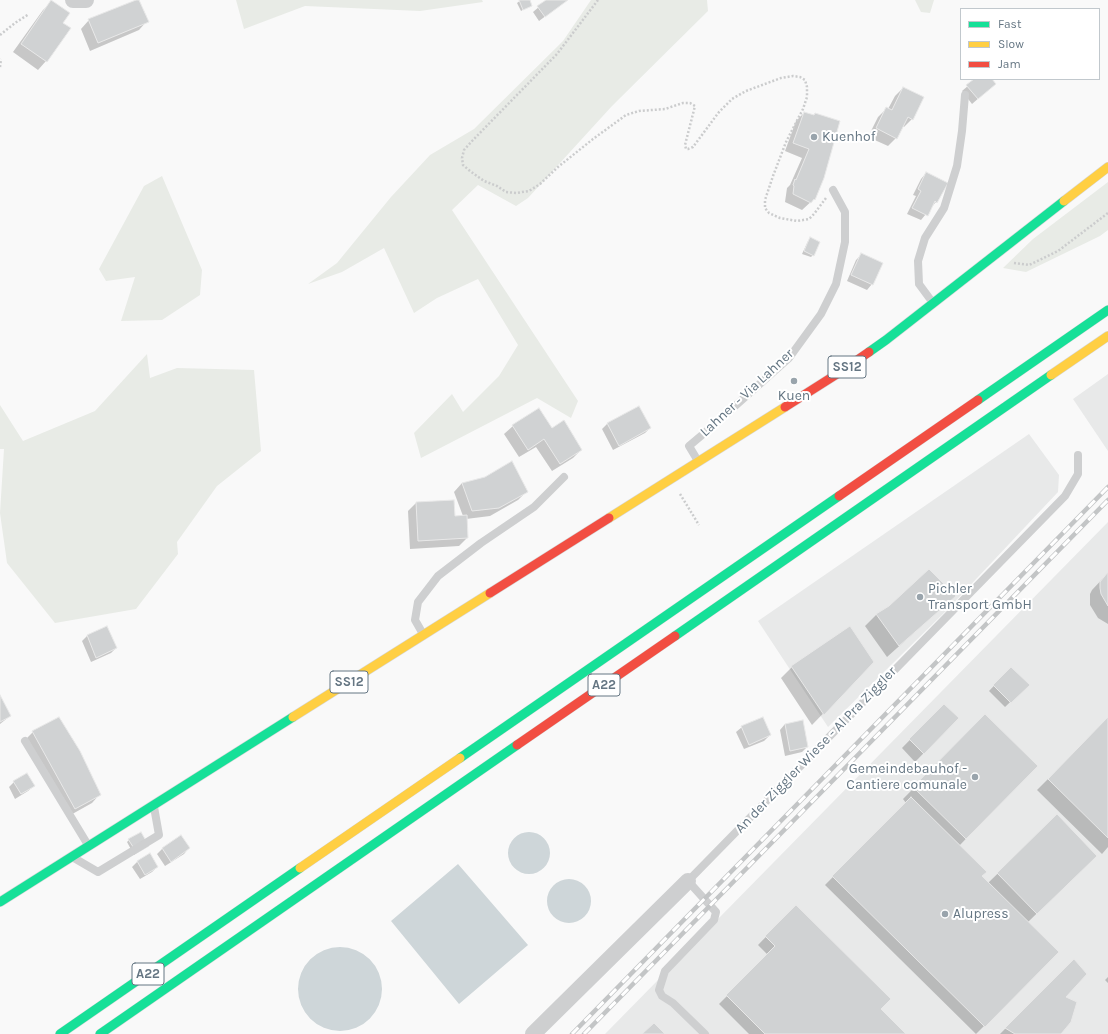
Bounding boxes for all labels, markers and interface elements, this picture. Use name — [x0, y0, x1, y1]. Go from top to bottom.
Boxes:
legend — [960, 8, 1100, 80]
text: Fast — [998, 17, 1021, 31]
text: Slow — [998, 37, 1024, 51]
text: Jam — [998, 57, 1021, 71]
place label: Kuenhof — [822, 129, 876, 145]
marker: Kuenhof — [809, 132, 819, 142]
street label: Lahner - Via Lahner — [697, 345, 797, 441]
road number: SS12 — [828, 356, 866, 378]
marker: Kuen — [789, 376, 799, 386]
place label: Kuen — [778, 388, 810, 404]
place label: Pichler Transport GmbH — [928, 581, 1032, 614]
marker: Pichler Transport GmbH — [915, 592, 925, 602]
street label: An der Ziggler Wiese - Al Pra Ziggler — [732, 663, 900, 837]
road number: SS12 — [330, 671, 368, 693]
road number: A22 — [588, 674, 620, 696]
place label: Gemeindebauhof - Cantiere comunale — [846, 761, 967, 794]
marker: Gemeindebauhof - Cantiere comunale — [970, 772, 980, 782]
place label: Alupress — [953, 906, 1009, 922]
marker: Alupress — [940, 909, 950, 919]
road number: A22 — [132, 963, 164, 985]

